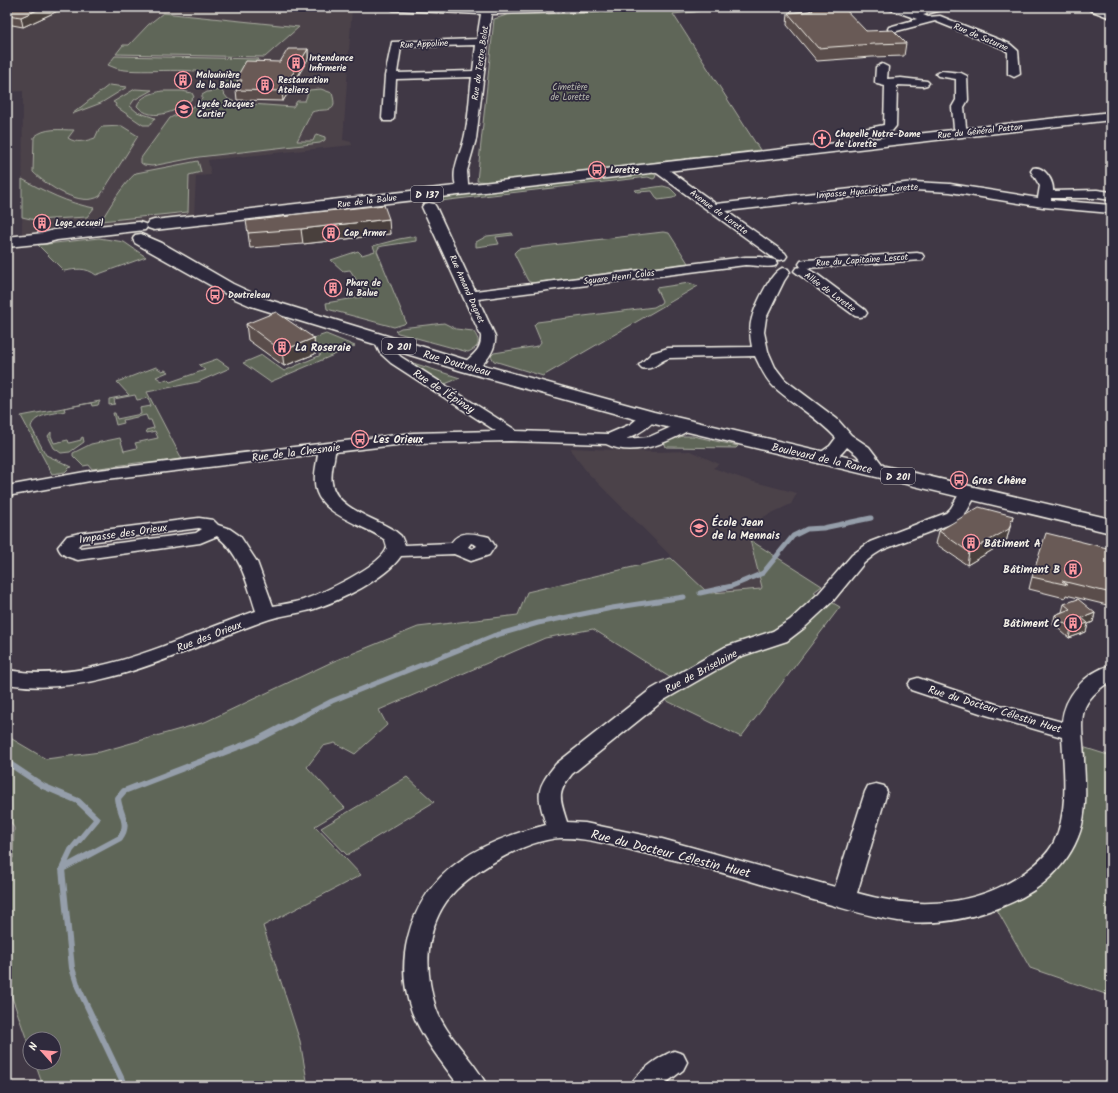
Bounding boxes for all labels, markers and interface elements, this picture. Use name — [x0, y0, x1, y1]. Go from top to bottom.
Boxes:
street label: Rue de Saturne — [951, 19, 1010, 56]
street label: Rue du Tertre Belot — [468, 24, 493, 101]
street label: Rue Appoline — [399, 36, 449, 53]
place label: Intendance Infirmerie — [309, 51, 354, 76]
building icon: Intendance Infirmerie — [286, 53, 306, 73]
place label: Malouinière de la Balue — [196, 68, 241, 93]
building icon: Malouinière de la Balue — [173, 70, 193, 90]
place label: Restauration Ateliers — [278, 73, 328, 98]
building icon: Restauration Ateliers — [255, 75, 275, 95]
park label: Cimetière de Lorette — [550, 80, 590, 105]
place label: Lycée Jacques Cartier — [197, 97, 255, 122]
school or university icon: Lycée Jacques Cartier — [174, 99, 194, 119]
street label: Rue du Général Patton — [937, 120, 1024, 143]
place label: Chapelle Notre-Dame de Lorette — [835, 127, 921, 152]
church icon: Chapelle Notre-Dame de Lorette — [812, 129, 832, 149]
bus stop icon: Lorette — [587, 160, 607, 180]
place label: Lorette — [610, 163, 640, 178]
street label: Impasse Hyacinthe Lorette — [815, 180, 919, 203]
road number: D 137 — [411, 186, 443, 202]
street label: Avenue de Lorette — [686, 186, 751, 239]
street label: Rue de la Balue — [336, 190, 398, 213]
building icon: Loge accueil — [32, 213, 52, 233]
place label: Loge accueil — [55, 216, 104, 231]
building icon: Cap Armor — [321, 223, 341, 243]
place label: Cap Armor — [344, 226, 387, 241]
street label: Rue du Capitaine Lescot — [815, 250, 909, 271]
street label: Rue Amand Dagnet — [445, 253, 489, 326]
street label: Square Henri Colas — [583, 266, 656, 289]
street label: Allée de Lorette — [801, 269, 859, 316]
place label: Phare de la Balue — [346, 276, 382, 301]
building icon: Phare de la Balue — [323, 278, 343, 298]
bus stop icon: Doutreleau — [205, 285, 225, 305]
place label: Doutreleau — [228, 288, 271, 303]
building icon: La Roseraie — [272, 337, 292, 357]
road number: D 201 — [382, 338, 416, 354]
place label: La Roseraie — [295, 339, 351, 357]
street label: Rue Doutreleau — [421, 346, 493, 382]
street label: Rue de l'Épinay — [409, 365, 479, 419]
bus stop icon: Les Orieux — [350, 429, 370, 449]
place label: Les Orieux — [373, 431, 424, 449]
street label: Rue de la Chesnaie — [251, 439, 341, 467]
street label: Boulevard de la Rance — [770, 439, 874, 479]
road number: D 201 — [881, 468, 915, 484]
bus stop icon: Gros Chêne — [949, 470, 969, 490]
place label: Gros Chêne — [972, 472, 1027, 490]
place label: École Jean de la Mennais — [712, 514, 781, 545]
school or university icon: École Jean de la Mennais — [689, 518, 709, 538]
street label: Impasse des Orieux — [78, 519, 169, 549]
building icon: Bâtiment A — [961, 533, 981, 553]
place label: Bâtiment A — [984, 535, 1041, 553]
building icon: Bâtiment B — [1063, 559, 1083, 579]
place label: Bâtiment B — [1003, 561, 1060, 579]
building icon: Bâtiment C — [1063, 613, 1083, 633]
place label: Bâtiment C — [1003, 615, 1060, 633]
street label: Rue des Orieux — [174, 616, 245, 658]
street label: Rue de Briselaine — [662, 645, 741, 699]
street label: Rue du Docteur Célestin Huet — [926, 681, 1064, 739]
street label: Rue du Docteur Célestin Huet — [589, 824, 754, 885]
north arrow — [22, 1031, 62, 1071]
text: N — [24, 1040, 44, 1054]

